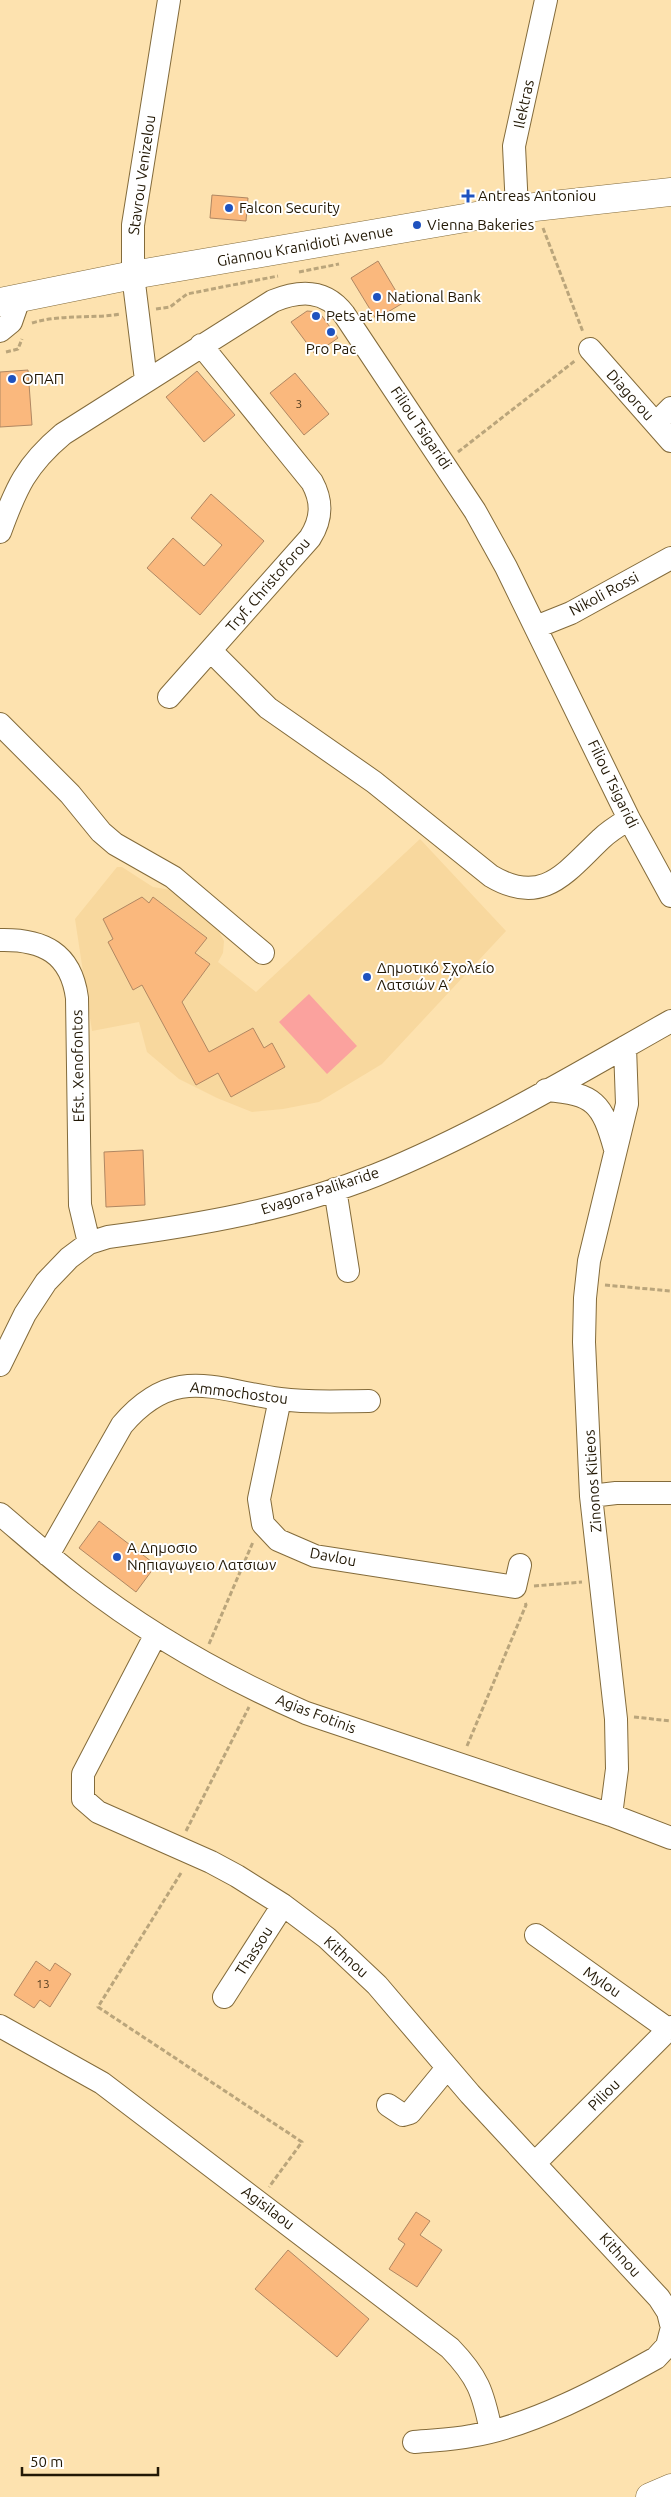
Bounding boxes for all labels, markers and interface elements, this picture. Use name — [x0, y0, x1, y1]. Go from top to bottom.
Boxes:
street label: Ilektras — [510, 78, 537, 130]
street label: Stavrou Venizelou — [125, 114, 158, 236]
place label: Antreas Antoniou — [478, 187, 596, 204]
marker: Antreas Antoniou — [462, 190, 474, 202]
place label: Falcon Security — [239, 199, 340, 216]
marker: Falcon Security — [223, 202, 235, 214]
place label: Vienna Bakeries — [427, 216, 534, 233]
marker: Vienna Bakeries — [411, 219, 423, 231]
street label: Giannou Kranidioti Avenue — [215, 222, 394, 269]
place label: National Bank — [387, 288, 481, 305]
marker: National Bank — [371, 291, 383, 303]
place label: Pets at Home — [326, 307, 416, 324]
marker: Pets at Home — [310, 310, 322, 322]
marker: Pro Pac — [325, 326, 337, 338]
place label: Pro Pac — [306, 340, 356, 357]
street label: Diagorou — [603, 366, 658, 424]
place label: ΟΠΑΠ — [22, 370, 64, 387]
marker: ΟΠΑΠ — [6, 373, 18, 385]
street label: Filiou Tsigaridi — [388, 383, 455, 472]
house number: 3 — [296, 397, 302, 410]
street label: Tryf. Christoforou — [222, 534, 313, 635]
street label: Nikoli Rossi — [566, 568, 641, 619]
street label: Filiou Tsigaridi — [585, 737, 642, 831]
place label: Δημοτικό Σχολείο Λατσιών Α΄ — [377, 959, 495, 993]
marker: Δημοτικό Σχολείο Λατσιών Α΄ — [361, 971, 373, 983]
street label: Efst. Xenofontos — [68, 1009, 87, 1123]
street label: Evagora Palikaride — [259, 1163, 381, 1218]
street label: Ammochostou — [189, 1378, 289, 1407]
street label: Zinonos Kitieos — [580, 1429, 605, 1533]
place label: Α Δημοσιο Νηπιαγωγειο Λατσιων — [127, 1539, 276, 1573]
street label: Davlou — [308, 1544, 358, 1569]
marker: Α Δημοσιο Νηπιαγωγειο Λατσιων — [111, 1551, 123, 1563]
street label: Agias Fotinis — [274, 1690, 359, 1737]
street label: Thassou — [231, 1923, 276, 1978]
street label: Kithnou — [321, 1932, 372, 1981]
street label: Mylou — [580, 1963, 624, 2000]
house number: 13 — [36, 1977, 50, 1990]
street label: Piliou — [584, 2075, 623, 2114]
street label: Agisilaou — [239, 2182, 298, 2233]
street label: Kithnou — [596, 2229, 645, 2280]
scale bar — [22, 2444, 159, 2476]
text: 50 m — [30, 2453, 63, 2470]

